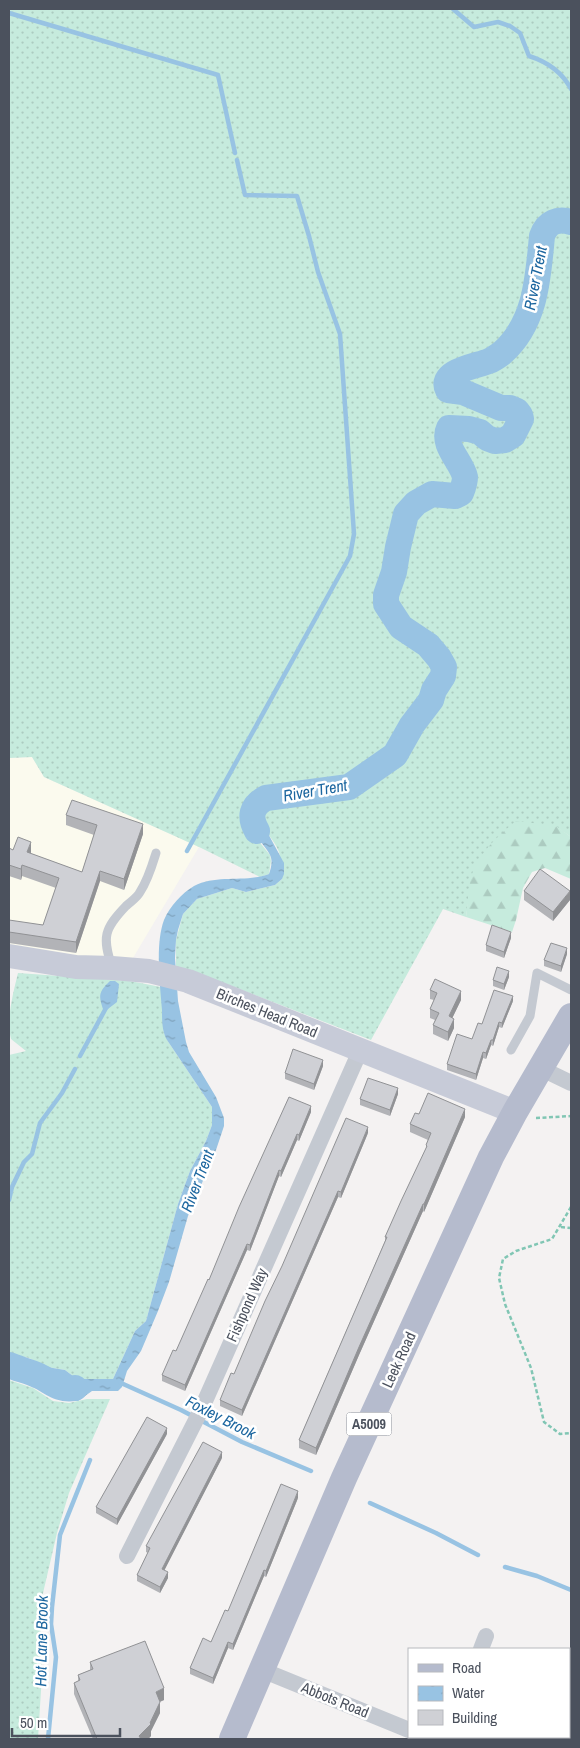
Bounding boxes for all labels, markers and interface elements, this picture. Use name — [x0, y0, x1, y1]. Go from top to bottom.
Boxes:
water label: River Trent — [518, 244, 552, 312]
water label: River Trent — [281, 773, 349, 806]
street label: Birches Head Road — [213, 983, 321, 1042]
water label: River Trent — [175, 1147, 219, 1215]
street label: Fishpond Way — [221, 1264, 273, 1345]
street label: Leek Road — [376, 1328, 421, 1391]
water label: Foxley Brook — [182, 1390, 260, 1444]
road number: A5009 — [346, 1412, 392, 1436]
water label: Hot Lane Brook — [29, 1595, 53, 1687]
legend — [408, 1648, 570, 1738]
text: Road — [452, 1657, 481, 1678]
street label: Abbots Road — [297, 1676, 372, 1723]
text: Water — [452, 1682, 484, 1703]
scale bar — [12, 1706, 120, 1738]
text: Building — [452, 1707, 497, 1728]
text: 50 m — [20, 1712, 47, 1733]

